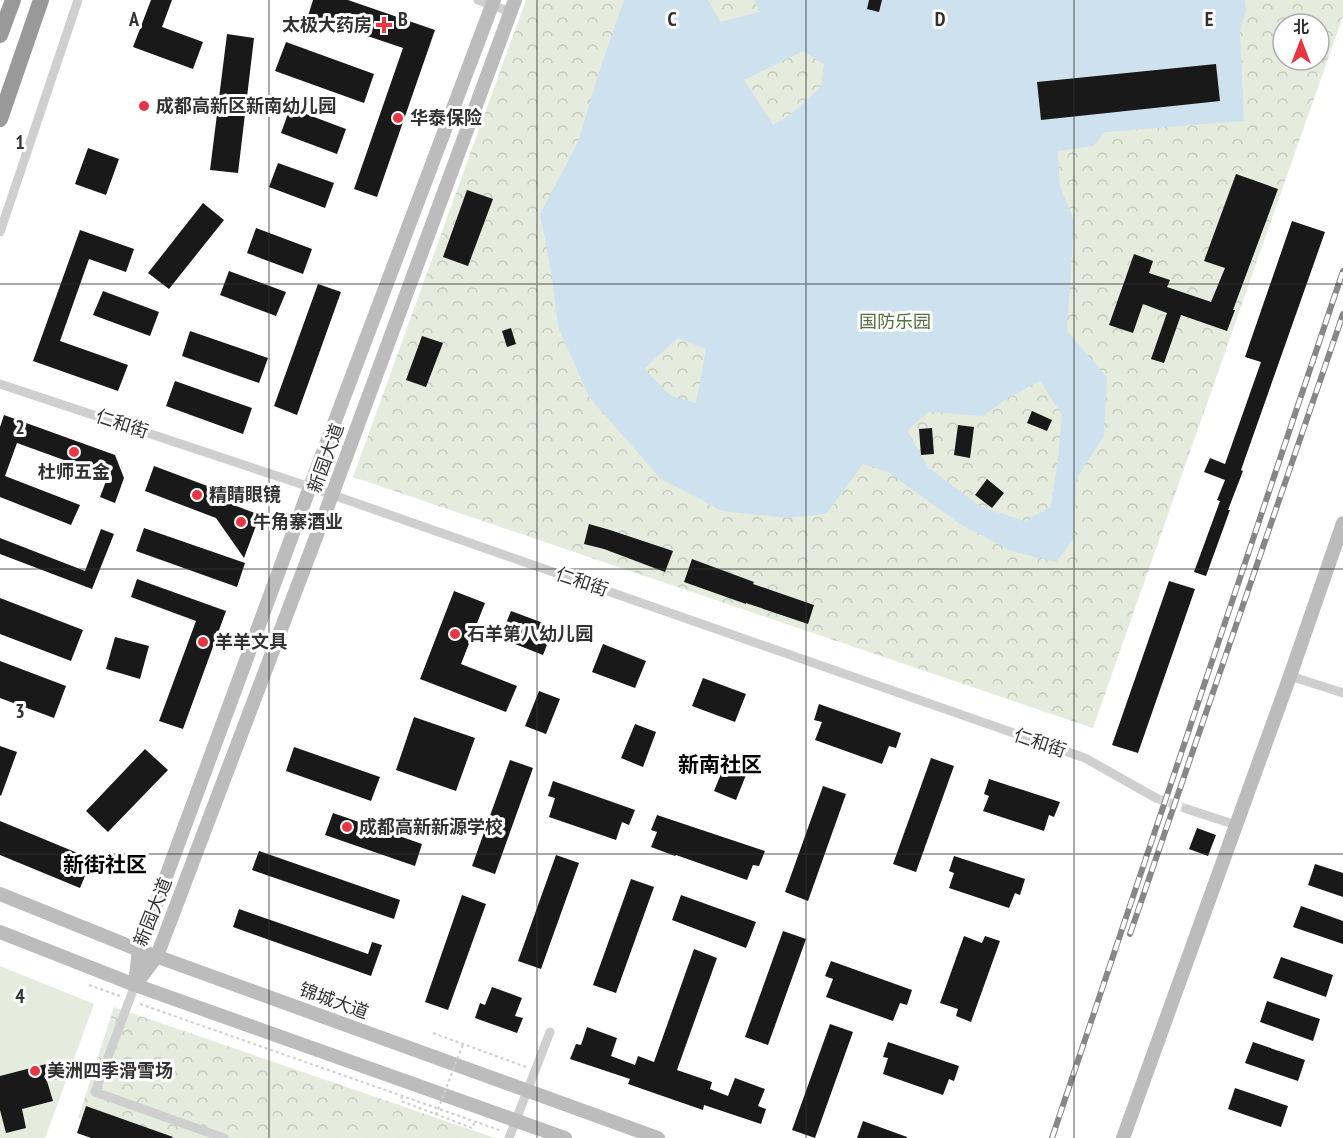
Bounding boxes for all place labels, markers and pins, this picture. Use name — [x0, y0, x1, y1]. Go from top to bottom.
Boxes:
place label: 太极大药房 — [282, 13, 372, 36]
marker: 太极大药房 — [377, 18, 391, 32]
place label: 成都高新区新南幼儿园 — [156, 94, 336, 117]
marker: 成都高新区新南幼儿园 — [137, 99, 151, 113]
place label: 华泰保险 — [410, 106, 482, 129]
marker: 华泰保险 — [391, 111, 405, 125]
marker: 杜师五金 — [67, 445, 81, 459]
place label: 杜师五金 — [38, 460, 110, 483]
place label: 精睛眼镜 — [209, 483, 281, 506]
marker: 精睛眼镜 — [190, 488, 204, 502]
place label: 牛角寨酒业 — [253, 510, 343, 533]
marker: 牛角寨酒业 — [234, 515, 248, 529]
place label: 石羊第八幼儿园 — [467, 622, 593, 645]
marker: 石羊第八幼儿园 — [448, 627, 462, 641]
place label: 羊羊文具 — [215, 630, 287, 653]
marker: 羊羊文具 — [196, 635, 210, 649]
place label: 成都高新新源学校 — [359, 815, 503, 838]
marker: 成都高新新源学校 — [340, 820, 354, 834]
place label: 美洲四季滑雪场 — [47, 1059, 173, 1082]
marker: 美洲四季滑雪场 — [28, 1064, 42, 1078]

